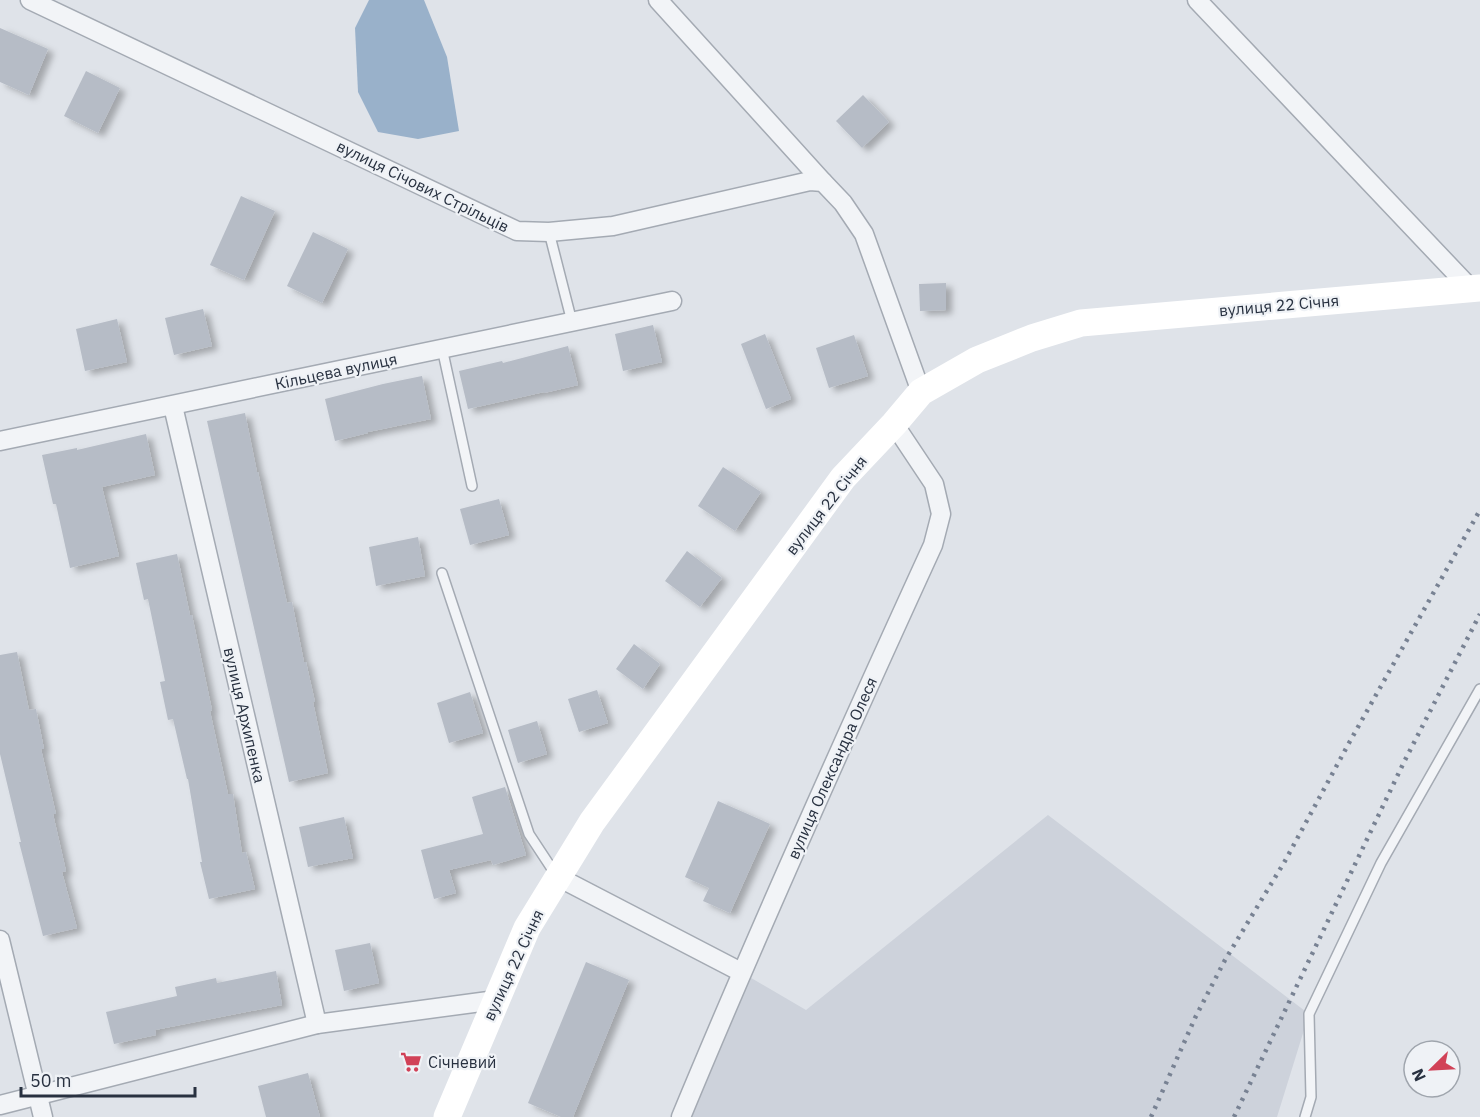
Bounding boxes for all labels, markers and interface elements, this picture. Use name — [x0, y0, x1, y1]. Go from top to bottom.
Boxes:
street label: вулиця Січових Стрільців — [334, 136, 512, 236]
street label: вулиця 22 Січня — [1218, 290, 1340, 320]
street label: Кільцева вулиця — [273, 348, 399, 394]
street label: вулиця 22 Січня — [781, 451, 871, 559]
street label: вулиця Архипенка — [220, 645, 270, 785]
street label: вулиця Олександра Олеся — [783, 674, 881, 862]
street label: вулиця 22 Січня — [478, 906, 548, 1024]
north arrow — [1402, 1039, 1462, 1099]
supermarket icon: Січневий — [399, 1050, 423, 1074]
place label: Січневий — [428, 1052, 496, 1072]
scale bar — [21, 1060, 195, 1098]
text: N — [1407, 1066, 1430, 1084]
text: 50 m — [30, 1069, 72, 1092]

